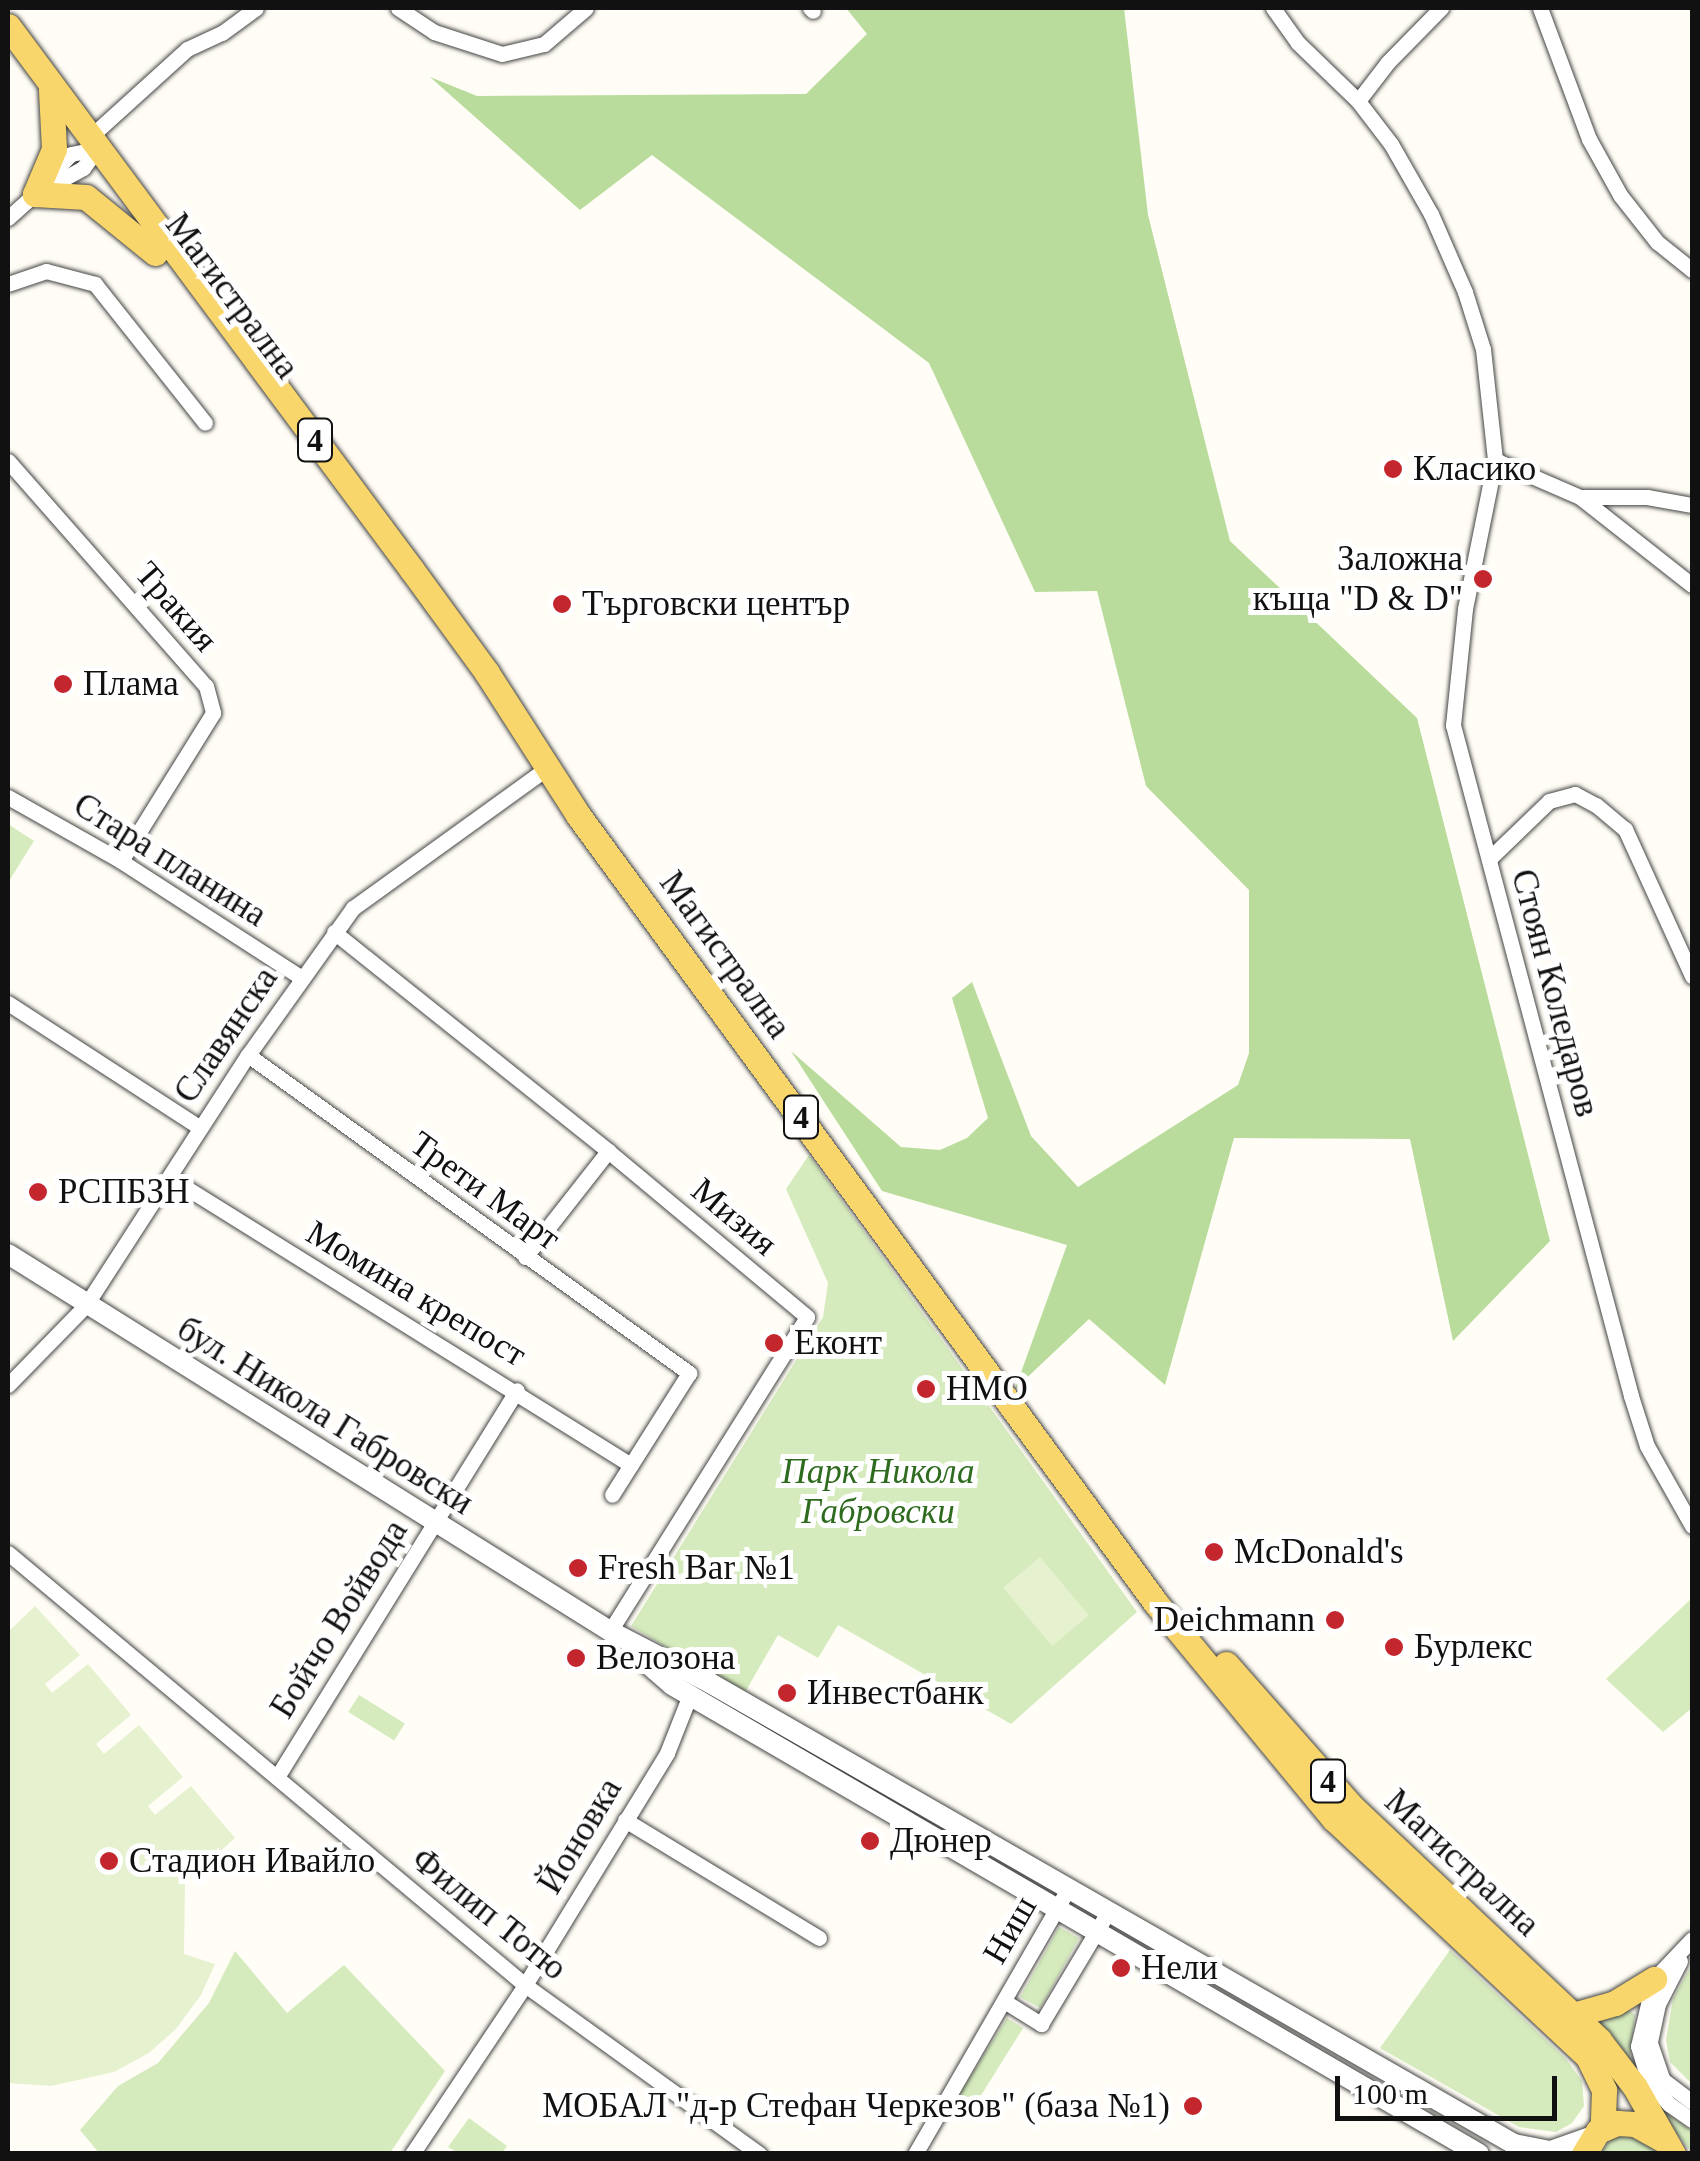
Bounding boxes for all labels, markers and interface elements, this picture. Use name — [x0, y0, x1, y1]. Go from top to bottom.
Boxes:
street label: Магистрална — [156, 205, 308, 387]
road number: 4 — [295, 413, 335, 467]
place label: Класико — [1413, 448, 1536, 490]
marker: Класико — [1382, 458, 1404, 480]
place label: Заложна къща "D & D" — [1253, 538, 1463, 620]
street label: Тракия — [126, 554, 226, 660]
marker: Заложна къща "D & D" — [1472, 568, 1494, 590]
place label: Търговски център — [582, 583, 850, 625]
marker: Търговски център — [551, 593, 573, 615]
place label: Плама — [83, 663, 179, 705]
marker: Плама — [52, 673, 74, 695]
street label: Стара планина — [66, 784, 274, 936]
street label: Магистрална — [650, 863, 800, 1047]
street label: Стоян Коледаров — [1502, 865, 1608, 1121]
street label: Славянска — [165, 959, 287, 1111]
road number: 4 — [781, 1090, 821, 1144]
street label: Трети Март — [402, 1123, 568, 1259]
street label: Мизия — [683, 1169, 785, 1265]
place label: РСПБЗН — [58, 1171, 189, 1213]
marker: РСПБЗН — [27, 1181, 49, 1203]
street label: Момина крепост — [298, 1212, 534, 1376]
street label: бул. Никола Габровски — [169, 1308, 481, 1524]
place label: Еконт — [794, 1322, 882, 1364]
marker: Еконт — [763, 1332, 785, 1354]
place label: HMO — [946, 1368, 1028, 1410]
marker: HMO — [915, 1378, 937, 1400]
park label: Парк Никола Габровски — [781, 1451, 975, 1533]
street label: Бойчо Войвода — [261, 1512, 417, 1726]
place label: McDonald's — [1234, 1531, 1404, 1573]
marker: McDonald's — [1203, 1541, 1225, 1563]
place label: Fresh Bar №1 — [598, 1547, 795, 1589]
marker: Fresh Bar №1 — [567, 1557, 589, 1579]
place label: Deichmann — [1154, 1599, 1315, 1641]
marker: Deichmann — [1324, 1609, 1346, 1631]
place label: Бурлекс — [1414, 1626, 1532, 1668]
marker: Бурлекс — [1383, 1636, 1405, 1658]
place label: Велозона — [596, 1637, 735, 1679]
marker: Велозона — [565, 1647, 587, 1669]
place label: Инвестбанк — [807, 1672, 984, 1714]
marker: Инвестбанк — [776, 1682, 798, 1704]
road number: 4 — [1308, 1754, 1348, 1808]
street label: Йоновка — [529, 1771, 631, 1901]
street label: Магистрална — [1376, 1781, 1548, 1945]
place label: Дюнер — [890, 1820, 992, 1862]
marker: Дюнер — [859, 1830, 881, 1852]
street label: Филип Тотю — [403, 1839, 575, 1989]
place label: Стадион Ивайло — [129, 1840, 375, 1882]
marker: Стадион Ивайло — [98, 1850, 120, 1872]
street label: Ниш — [974, 1889, 1046, 1971]
place label: Нели — [1141, 1947, 1218, 1989]
marker: Нели — [1110, 1957, 1132, 1979]
scale bar — [1340, 2056, 1562, 2118]
text: 100 m — [1352, 2077, 1428, 2110]
place label: МОБАЛ "д-р Стефан Черкезов" (база №1) — [542, 2085, 1170, 2127]
marker: МОБАЛ "д-р Стефан Черкезов" (база №1) — [1180, 2093, 1206, 2119]

